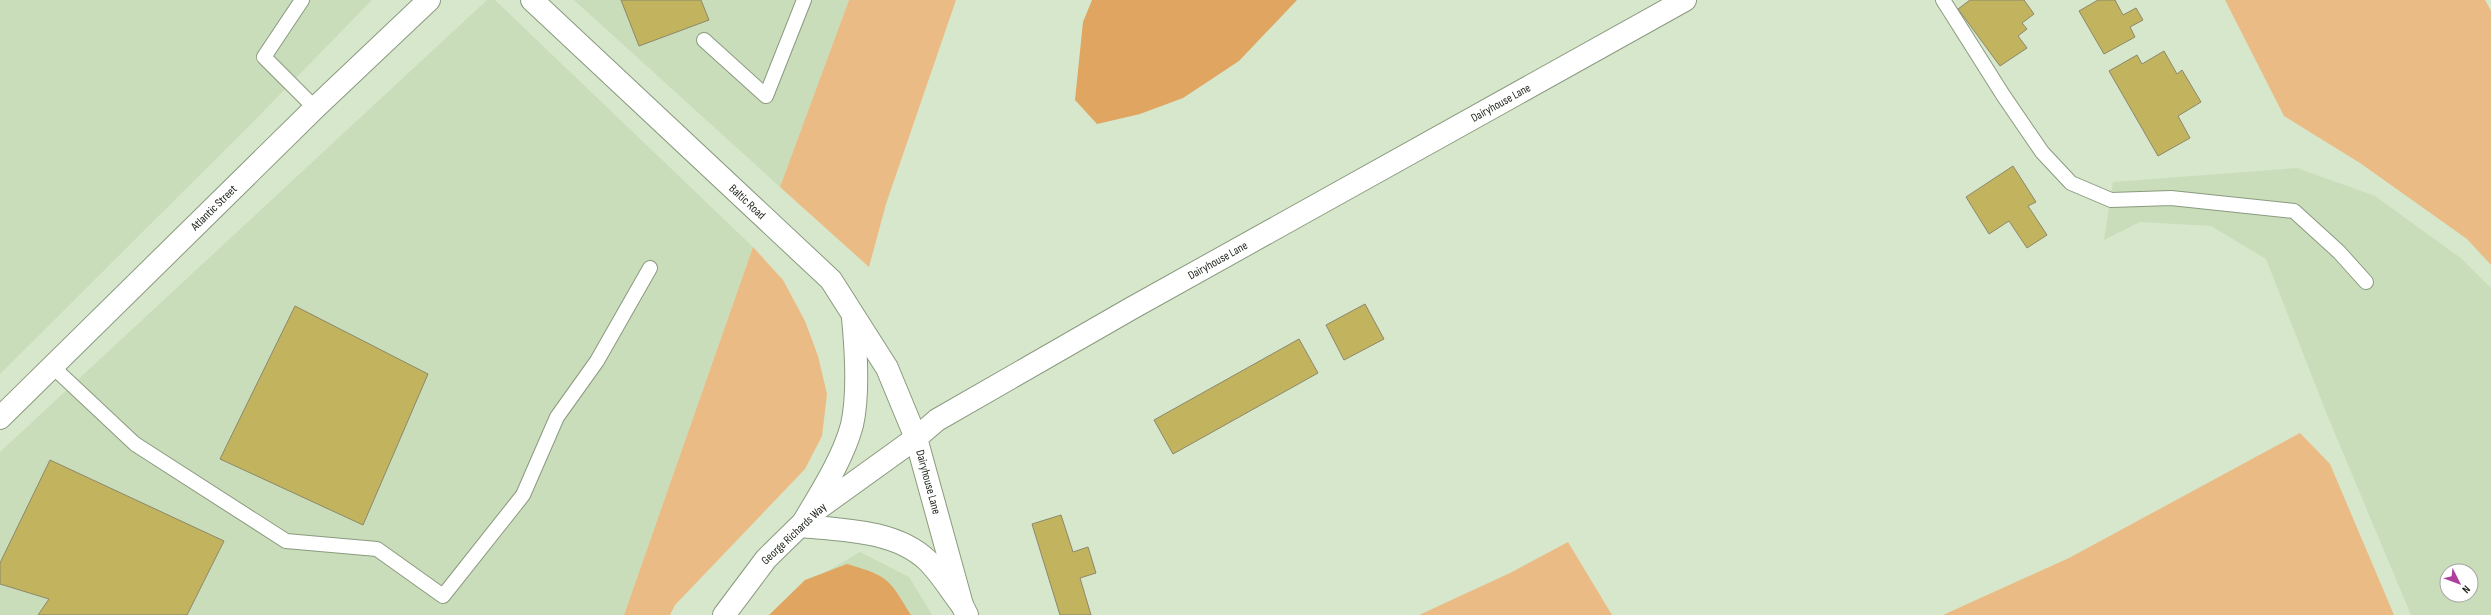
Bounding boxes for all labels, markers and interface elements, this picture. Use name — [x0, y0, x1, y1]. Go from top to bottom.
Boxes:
street label: Dairyhouse Lane — [1468, 80, 1533, 125]
street label: Atlantic Street — [187, 181, 240, 234]
street label: Baltic Road — [726, 181, 769, 222]
street label: Dairyhouse Lane — [1185, 238, 1250, 283]
street label: Dairyhouse Lane — [912, 448, 944, 516]
street label: George Richards Way — [758, 500, 830, 568]
north arrow — [2439, 563, 2479, 603]
text: N — [2459, 583, 2473, 596]

